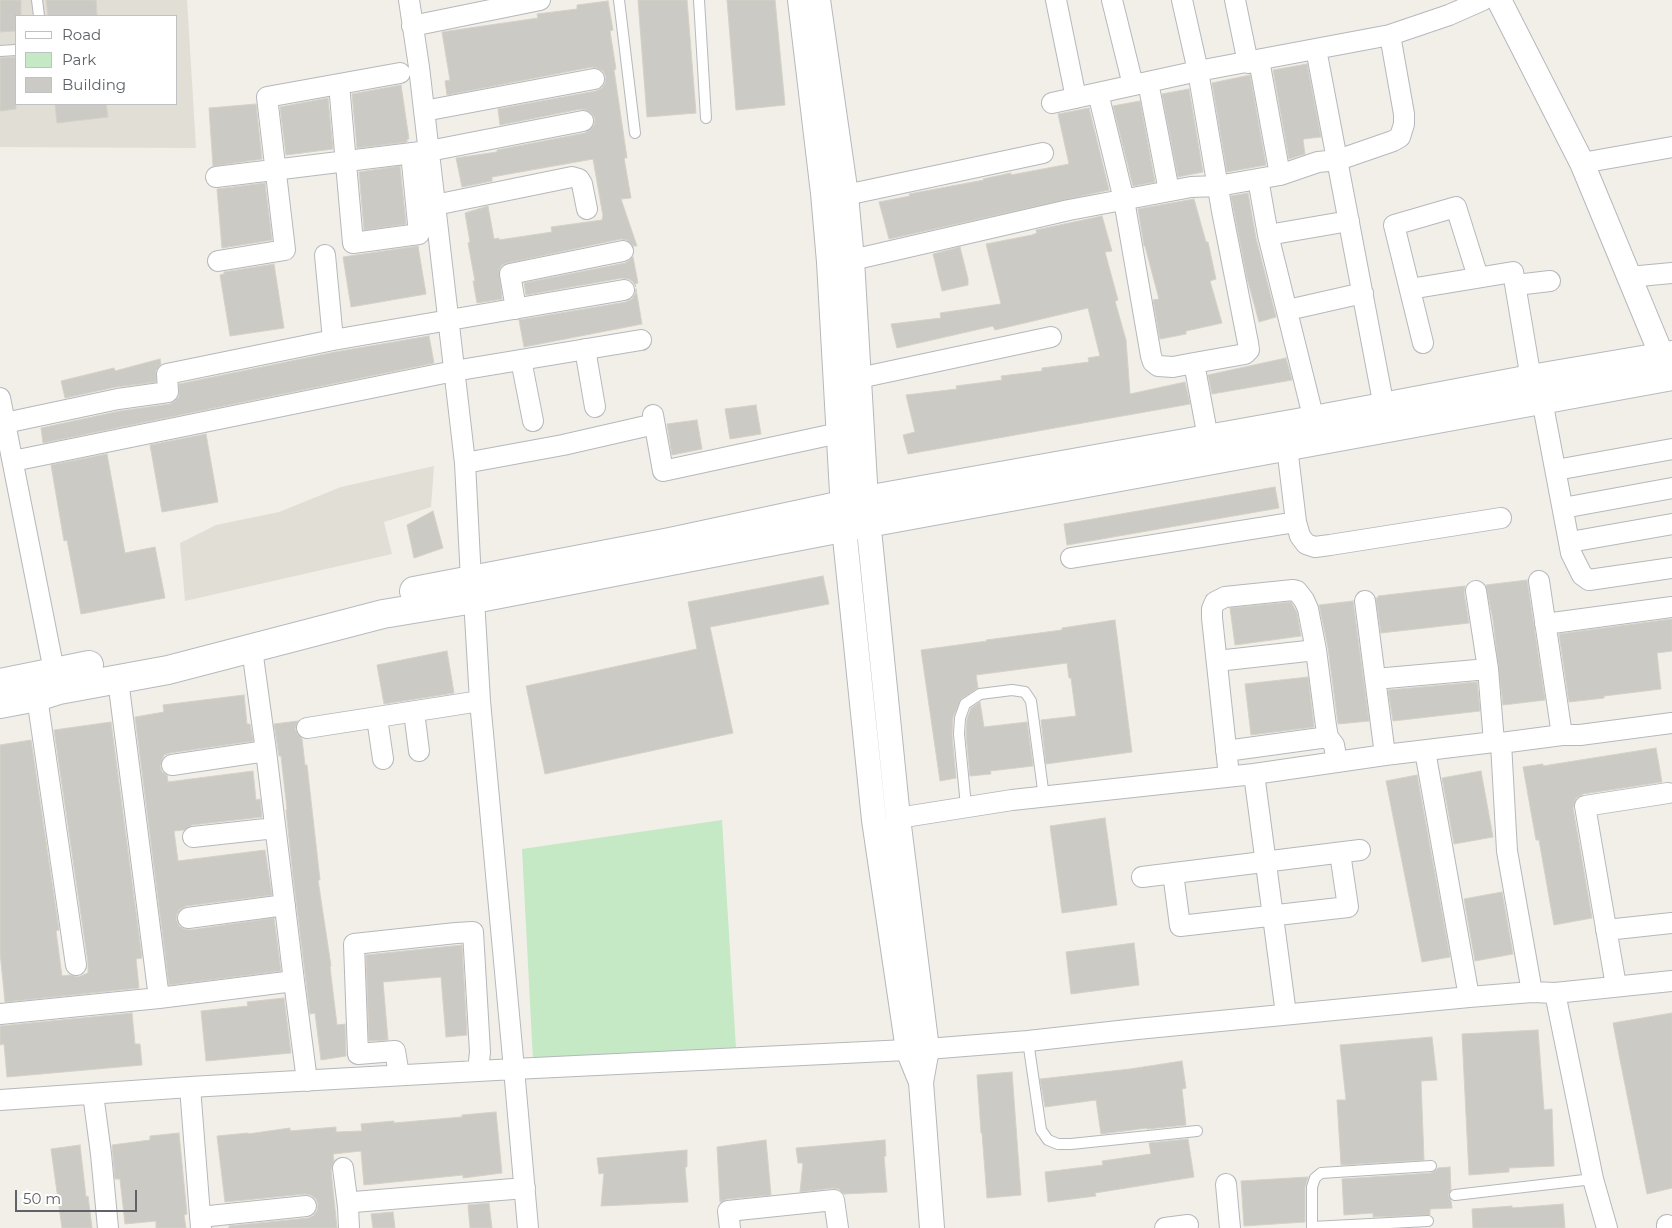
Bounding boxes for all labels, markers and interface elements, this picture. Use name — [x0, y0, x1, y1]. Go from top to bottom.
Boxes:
legend — [15, 15, 178, 105]
text: Road — [62, 25, 101, 44]
text: Park — [62, 50, 96, 69]
text: Building — [62, 75, 126, 94]
scale bar — [18, 1180, 140, 1212]
text: 50 m — [23, 1189, 61, 1208]

